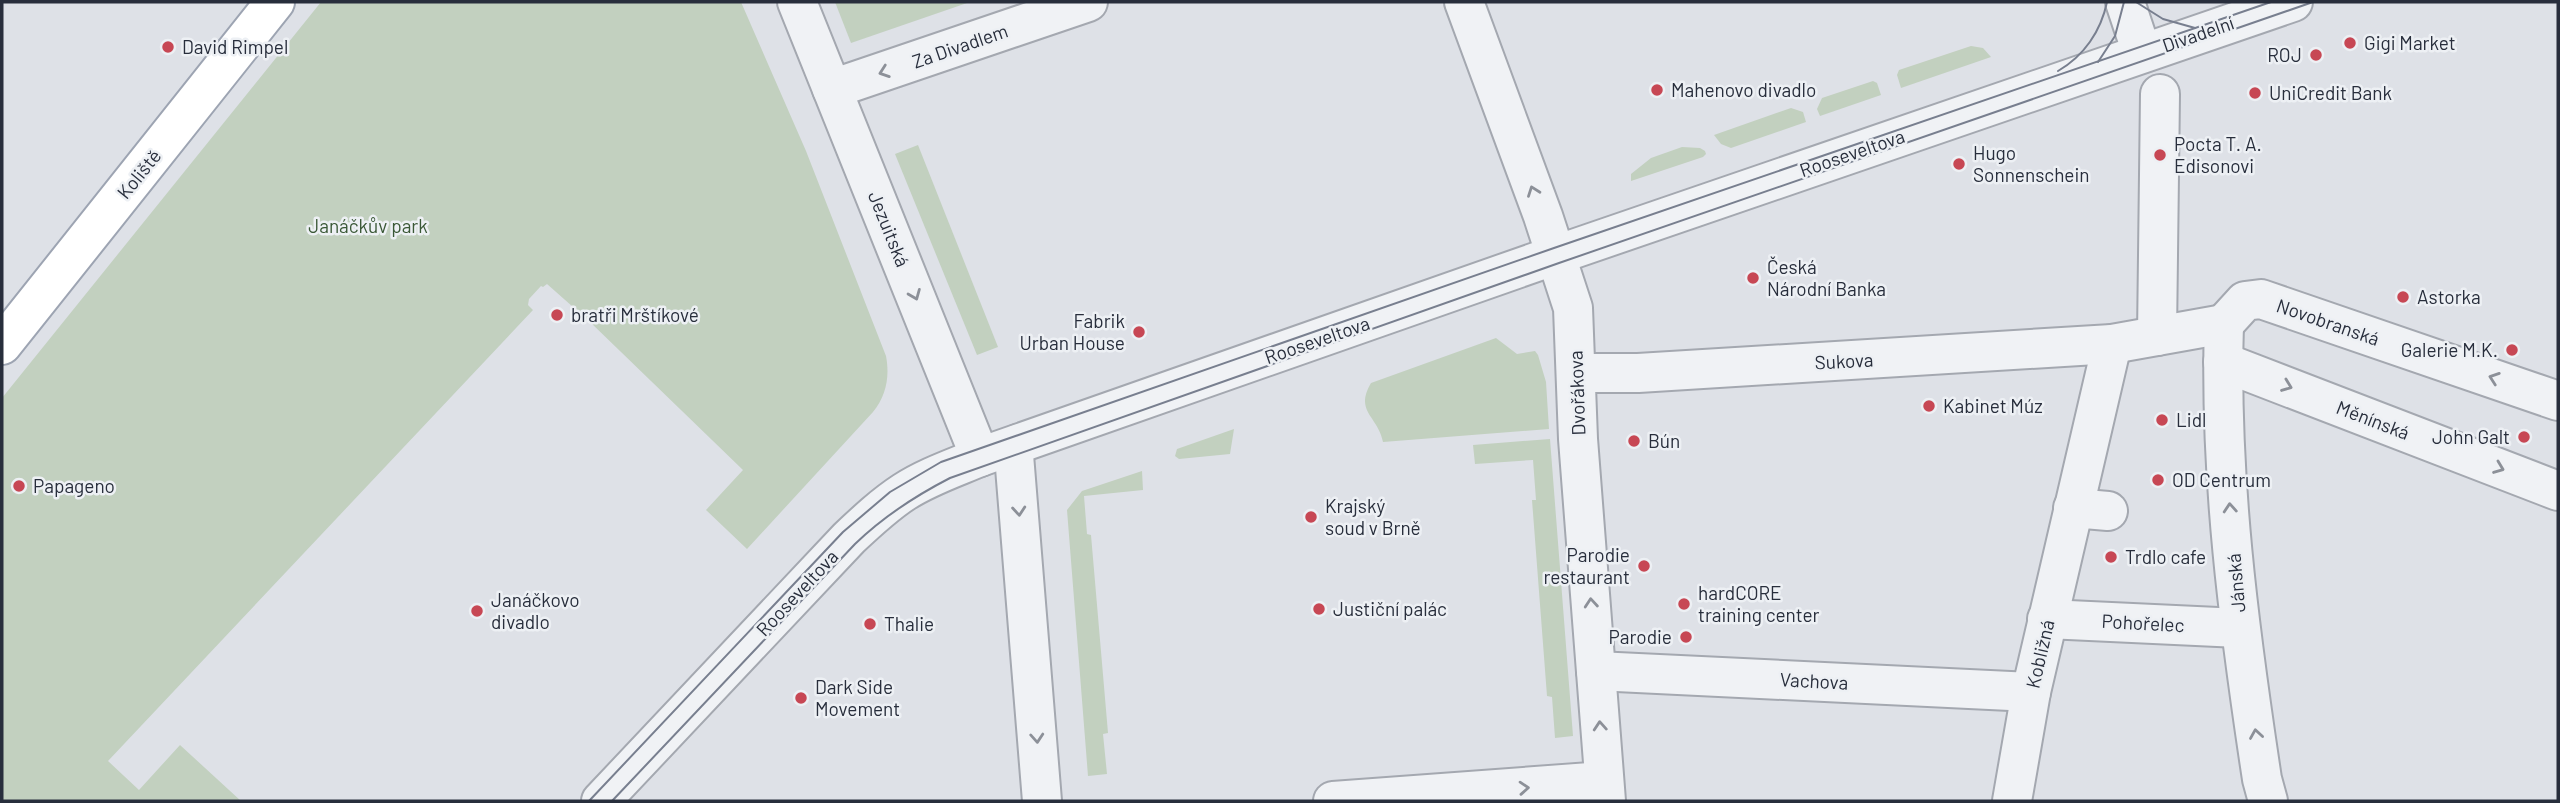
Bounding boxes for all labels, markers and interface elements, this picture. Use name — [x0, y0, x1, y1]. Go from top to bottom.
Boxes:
street label: Divadelní — [2159, 11, 2237, 56]
street label: Za Divadlem — [909, 18, 1011, 73]
place label: Gigi Market — [2364, 31, 2456, 54]
place label: David Rimpel — [182, 35, 288, 58]
marker: Gigi Market — [2342, 35, 2358, 51]
marker: David Rimpel — [160, 39, 176, 55]
place label: ROJ — [2267, 43, 2302, 66]
marker: ROJ — [2308, 47, 2324, 63]
one-way arrow — [879, 64, 891, 78]
place label: Mahenovo divadlo — [1671, 78, 1816, 101]
place label: UniCredit Bank — [2269, 81, 2392, 104]
marker: Mahenovo divadlo — [1649, 82, 1665, 98]
marker: UniCredit Bank — [2247, 85, 2263, 101]
street label: Rooseveltova — [1796, 124, 1907, 181]
place label: Pocta T. A. Edisonovi — [2174, 132, 2262, 177]
place label: Hugo Sonnenschein — [1973, 141, 2090, 186]
street label: Koliště — [112, 144, 165, 203]
marker: Pocta T. A. Edisonovi — [2152, 147, 2168, 163]
marker: Hugo Sonnenschein — [1951, 156, 1967, 172]
one-way arrow — [1527, 185, 1541, 197]
street label: Jezuitská — [864, 188, 915, 270]
park label: Janáčkův park — [308, 214, 428, 237]
place label: Česká Národní Banka — [1767, 255, 1886, 300]
marker: Česká Národní Banka — [1745, 270, 1761, 286]
place label: Astorka — [2417, 285, 2481, 308]
one-way arrow — [907, 289, 921, 301]
marker: Astorka — [2395, 289, 2411, 305]
street label: Novobranská — [2274, 293, 2383, 350]
place label: bratři Mrštíkové — [571, 303, 699, 326]
marker: bratři Mrštíkové — [549, 307, 565, 323]
place label: Fabrik Urban House — [1019, 309, 1125, 354]
street label: Rooseveltova — [1261, 311, 1372, 368]
marker: Fabrik Urban House — [1131, 324, 1147, 340]
place label: Galerie M.K. — [2401, 338, 2498, 361]
marker: Galerie M.K. — [2504, 342, 2520, 358]
street label: Sukova — [1814, 347, 1874, 374]
street label: Dvořákova — [1564, 350, 1589, 436]
one-way arrow — [2488, 372, 2500, 386]
one-way arrow — [2280, 378, 2292, 392]
place label: Kabinet Múz — [1943, 394, 2043, 417]
street label: Měnínská — [2333, 395, 2413, 444]
marker: Kabinet Múz — [1921, 398, 1937, 414]
place label: Lidl — [2176, 408, 2206, 431]
marker: Lidl — [2154, 412, 2170, 428]
place label: John Galt — [2432, 425, 2510, 448]
place label: Bún — [1648, 429, 1680, 452]
marker: John Galt — [2516, 429, 2532, 445]
marker: Bún — [1626, 433, 1642, 449]
one-way arrow — [2492, 460, 2504, 474]
place label: OD Centrum — [2172, 468, 2271, 491]
marker: OD Centrum — [2150, 472, 2166, 488]
place label: Papageno — [33, 474, 115, 497]
marker: Papageno — [11, 478, 27, 494]
place label: Krajský soud v Brně — [1325, 494, 1421, 539]
one-way arrow — [2223, 503, 2238, 514]
one-way arrow — [1011, 506, 1026, 517]
marker: Krajský soud v Brně — [1303, 509, 1319, 525]
place label: Parodie restaurant — [1544, 543, 1630, 588]
street label: Rooseveltova — [751, 545, 842, 641]
place label: Trdlo cafe — [2125, 545, 2206, 568]
marker: Trdlo cafe — [2103, 549, 2119, 565]
street label: Jánská — [2221, 553, 2250, 613]
marker: Parodie restaurant — [1636, 558, 1652, 574]
place label: hardCORE training center — [1698, 581, 1820, 626]
place label: Janáčkovo divadlo — [491, 588, 580, 633]
marker: hardCORE training center — [1676, 596, 1692, 612]
place label: Justiční palác — [1333, 597, 1447, 620]
one-way arrow — [1583, 597, 1598, 609]
marker: Justiční palác — [1311, 601, 1327, 617]
marker: Janáčkovo divadlo — [469, 603, 485, 619]
street label: Pohořelec — [2101, 609, 2185, 636]
place label: Thalie — [884, 612, 934, 635]
marker: Thalie — [862, 616, 878, 632]
street label: Kobližná — [2020, 617, 2059, 690]
place label: Parodie — [1609, 625, 1672, 648]
marker: Parodie — [1678, 629, 1694, 645]
street label: Vachova — [1779, 667, 1849, 694]
place label: Dark Side Movement — [815, 675, 900, 720]
marker: Dark Side Movement — [793, 690, 809, 706]
one-way arrow — [1593, 720, 1608, 731]
one-way arrow — [2248, 728, 2263, 740]
one-way arrow — [1029, 733, 1044, 744]
one-way arrow — [1519, 781, 1530, 796]

